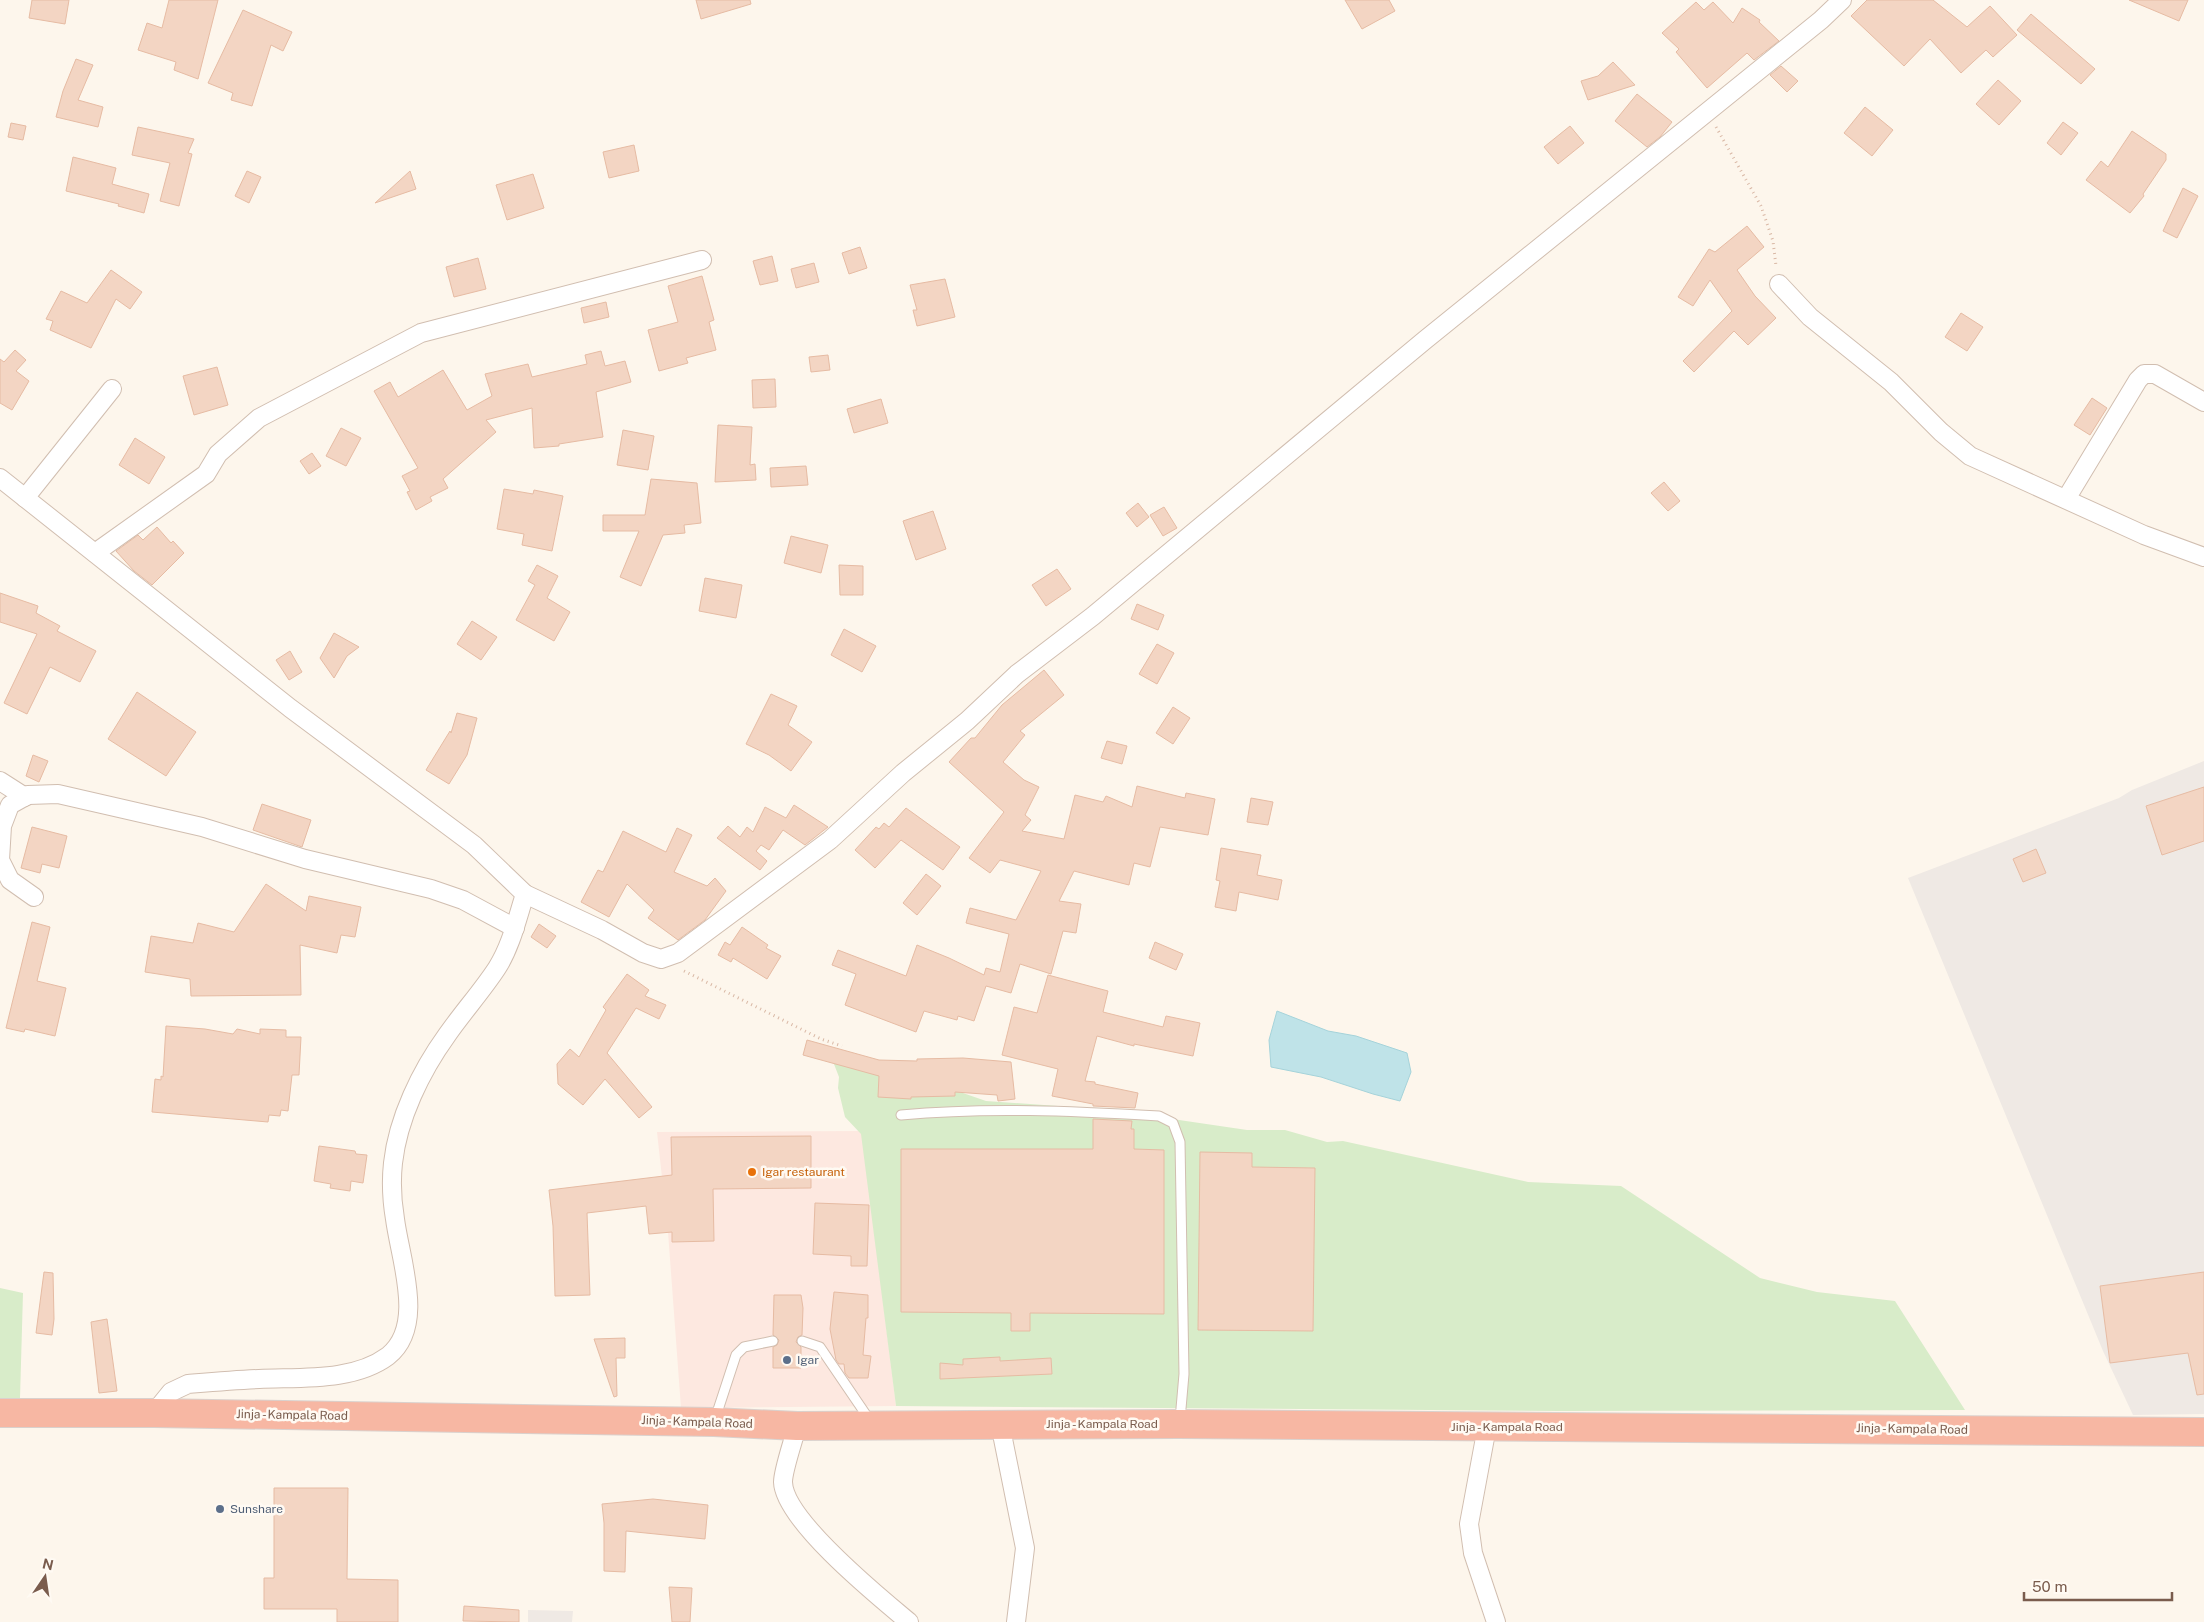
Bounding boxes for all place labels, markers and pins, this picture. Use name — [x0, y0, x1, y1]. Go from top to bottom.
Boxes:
place label: Igar restaurant — [762, 1165, 845, 1179]
marker: Igar restaurant — [746, 1166, 758, 1178]
place label: Igar — [797, 1353, 819, 1367]
marker: Igar — [781, 1354, 793, 1366]
place label: Sunshare — [230, 1502, 283, 1516]
marker: Sunshare — [214, 1503, 226, 1515]

